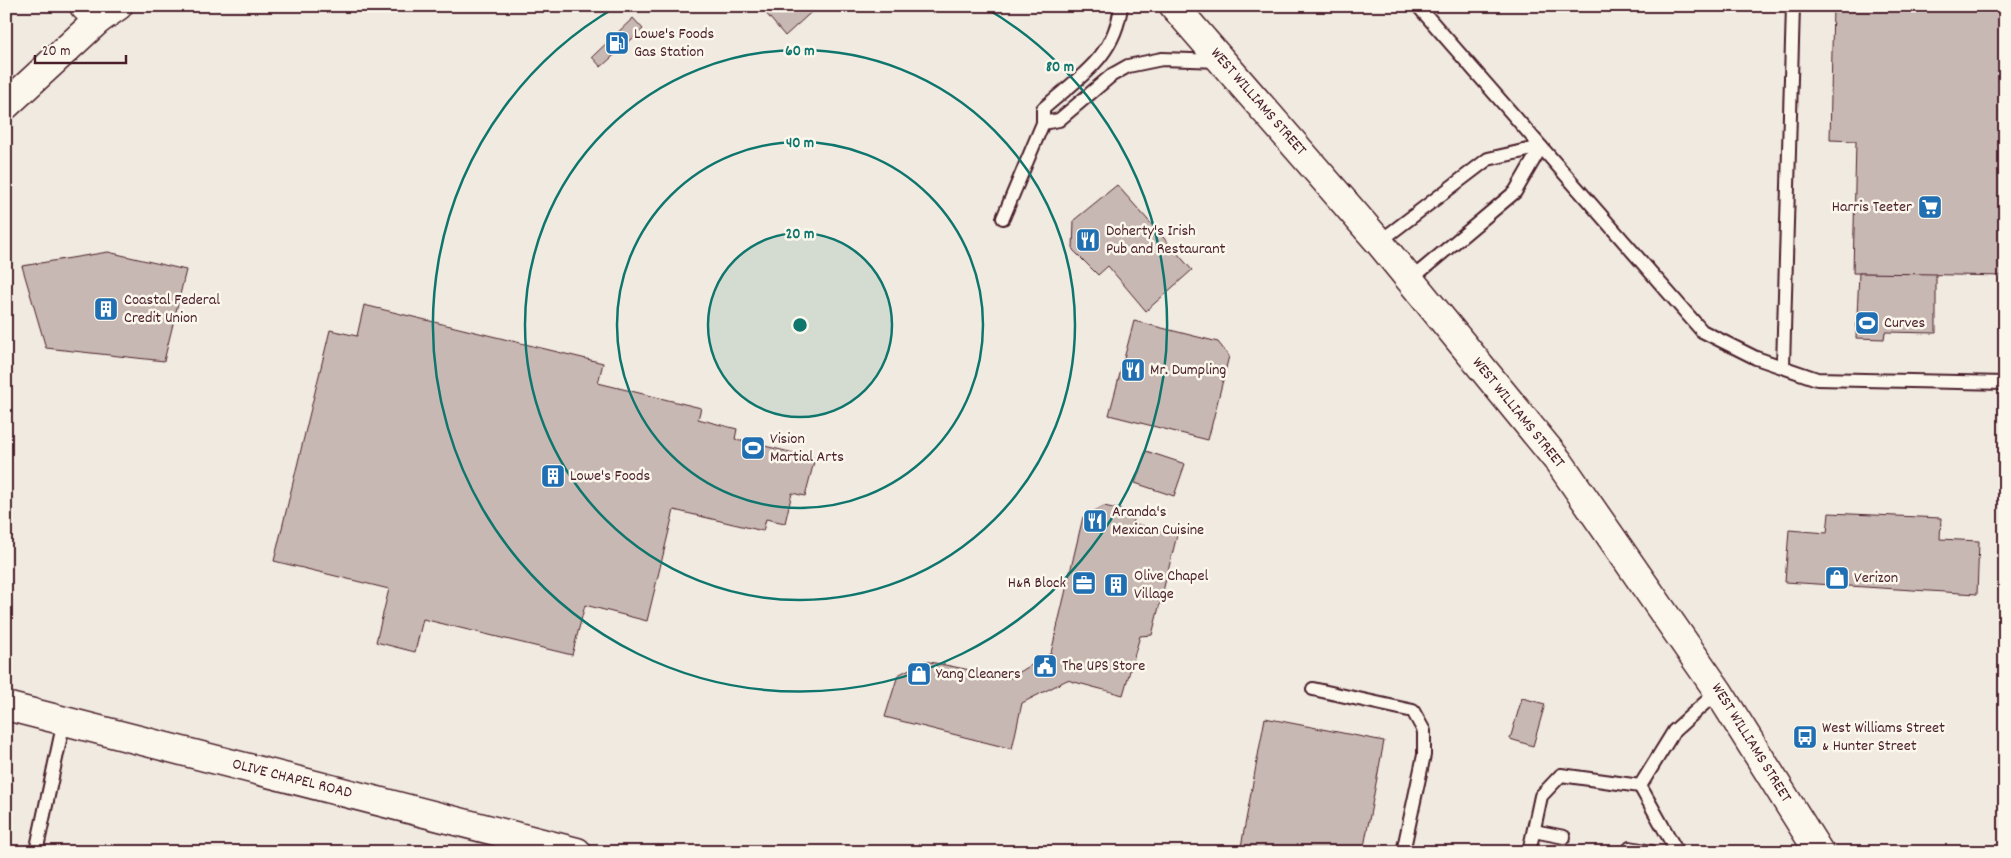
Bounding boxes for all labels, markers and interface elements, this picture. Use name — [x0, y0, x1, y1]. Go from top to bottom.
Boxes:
place label: Lowe's Foods Gas Station — [634, 23, 714, 64]
fuel station icon: Lowe's Foods Gas Station — [604, 30, 630, 56]
scale bar — [35, 32, 126, 64]
text: 20 m — [42, 41, 70, 63]
text: 60 m — [785, 41, 815, 63]
street label: WEST WILLIAMS STREET — [1204, 43, 1312, 162]
text: 80 m — [1046, 57, 1074, 79]
text: 40 m — [786, 133, 814, 155]
supermarket icon: Harris Teeter — [1917, 194, 1943, 220]
place label: Harris Teeter — [1832, 196, 1912, 219]
place label: Doherty's Irish Pub and Restaurant — [1106, 220, 1226, 261]
text: 20 m — [786, 224, 814, 246]
restaurant icon: Doherty's Irish Pub and Restaurant — [1075, 227, 1101, 253]
place label: Coastal Federal Credit Union — [124, 289, 220, 330]
building icon: Coastal Federal Credit Union — [93, 296, 119, 322]
sports icon: Curves — [1854, 310, 1880, 336]
place label: Curves — [1884, 312, 1925, 335]
centre of rings — [791, 316, 809, 334]
street label: WEST WILLIAMS STREET — [1466, 353, 1570, 474]
restaurant icon: Mr. Dumpling — [1120, 357, 1146, 383]
place label: Mr. Dumpling — [1150, 359, 1226, 382]
place label: Vision Martial Arts — [770, 428, 844, 469]
sports icon: Vision Martial Arts — [740, 435, 766, 461]
building icon: Lowe's Foods — [540, 463, 566, 489]
place label: Lowe's Foods — [570, 465, 650, 488]
place label: Aranda's Mexican Cuisine — [1112, 501, 1204, 542]
restaurant icon: Aranda's Mexican Cuisine — [1082, 508, 1108, 534]
place label: Olive Chapel Village — [1134, 565, 1208, 606]
shop icon: Verizon — [1824, 565, 1850, 591]
place label: Verizon — [1854, 567, 1898, 590]
office icon: H&R Block — [1071, 570, 1097, 596]
place label: H&R Block — [1008, 572, 1066, 595]
building icon: Olive Chapel Village — [1103, 572, 1129, 598]
public building icon: The UPS Store — [1032, 653, 1058, 679]
place label: The UPS Store — [1062, 655, 1145, 678]
shop icon: Yang Cleaners — [906, 661, 932, 687]
place label: Yang Cleaners — [936, 663, 1021, 686]
street label: WEST WILLIAMS STREET — [1705, 679, 1797, 808]
place label: West Williams Street & Hunter Street — [1822, 717, 1945, 758]
bus stop icon: West Williams Street & Hunter Street — [1792, 724, 1818, 750]
street label: OLIVE CHAPEL ROAD — [230, 753, 354, 805]

